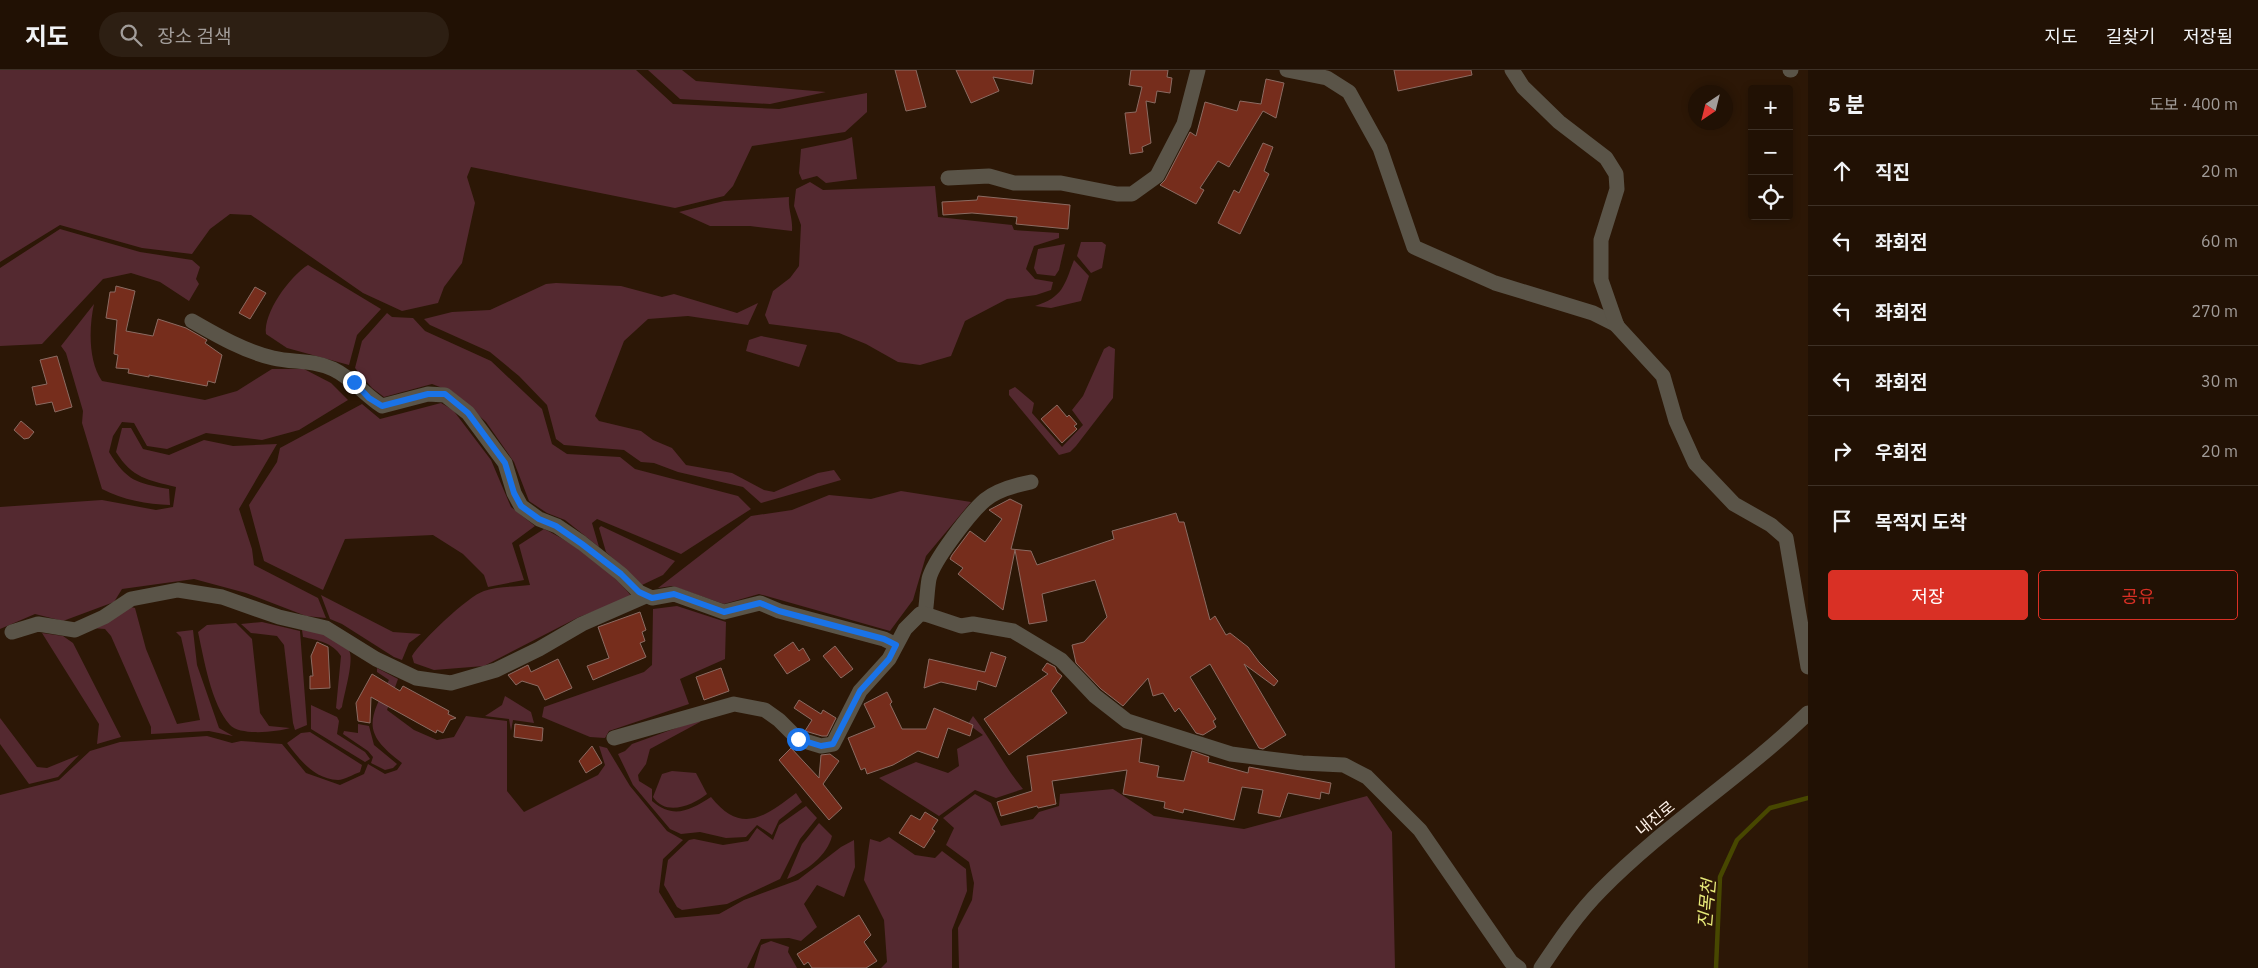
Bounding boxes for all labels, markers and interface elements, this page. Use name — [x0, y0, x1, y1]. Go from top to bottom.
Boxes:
search box — [99, 12, 449, 57]
text: 지도 — [25, 20, 69, 52]
icon: search — [117, 21, 145, 49]
text: 장소 검색 — [157, 24, 232, 48]
text: 지도 — [2045, 25, 2078, 48]
text: 길찾기 — [2106, 25, 2155, 48]
text: 저장됨 — [2183, 25, 2233, 48]
north arrow — [1688, 85, 1733, 130]
map controls — [1748, 85, 1793, 220]
button: + — [1748, 85, 1793, 130]
text: 5 분 — [1828, 90, 1865, 118]
text: 도보 · 400 m — [2149, 94, 2238, 114]
button: − — [1748, 130, 1793, 175]
icon: ahead — [1828, 157, 1856, 185]
text: 직진 — [1875, 160, 1910, 184]
text: 20 m — [2201, 161, 2238, 181]
button: locate — [1748, 175, 1793, 220]
icon: left — [1828, 227, 1856, 255]
text: 좌회전 — [1875, 230, 1927, 254]
text: 60 m — [2201, 231, 2238, 251]
icon: left — [1828, 297, 1856, 325]
text: 좌회전 — [1875, 300, 1927, 324]
text: 270 m — [2191, 301, 2238, 321]
icon: left — [1828, 367, 1856, 395]
text: 좌회전 — [1875, 370, 1927, 394]
route end — [343, 371, 366, 394]
text: 30 m — [2201, 371, 2238, 391]
icon: right — [1828, 437, 1856, 465]
text: 우회전 — [1875, 440, 1927, 464]
text: 20 m — [2201, 441, 2238, 461]
icon: arrive — [1828, 507, 1856, 535]
text: 목적지 도착 — [1875, 510, 1967, 534]
button: 저장 — [1828, 570, 2028, 620]
button: 공유 — [2038, 570, 2238, 620]
route start — [787, 728, 810, 751]
street label: 내진로 — [1632, 796, 1679, 840]
water label: 진목천 — [1693, 876, 1720, 930]

